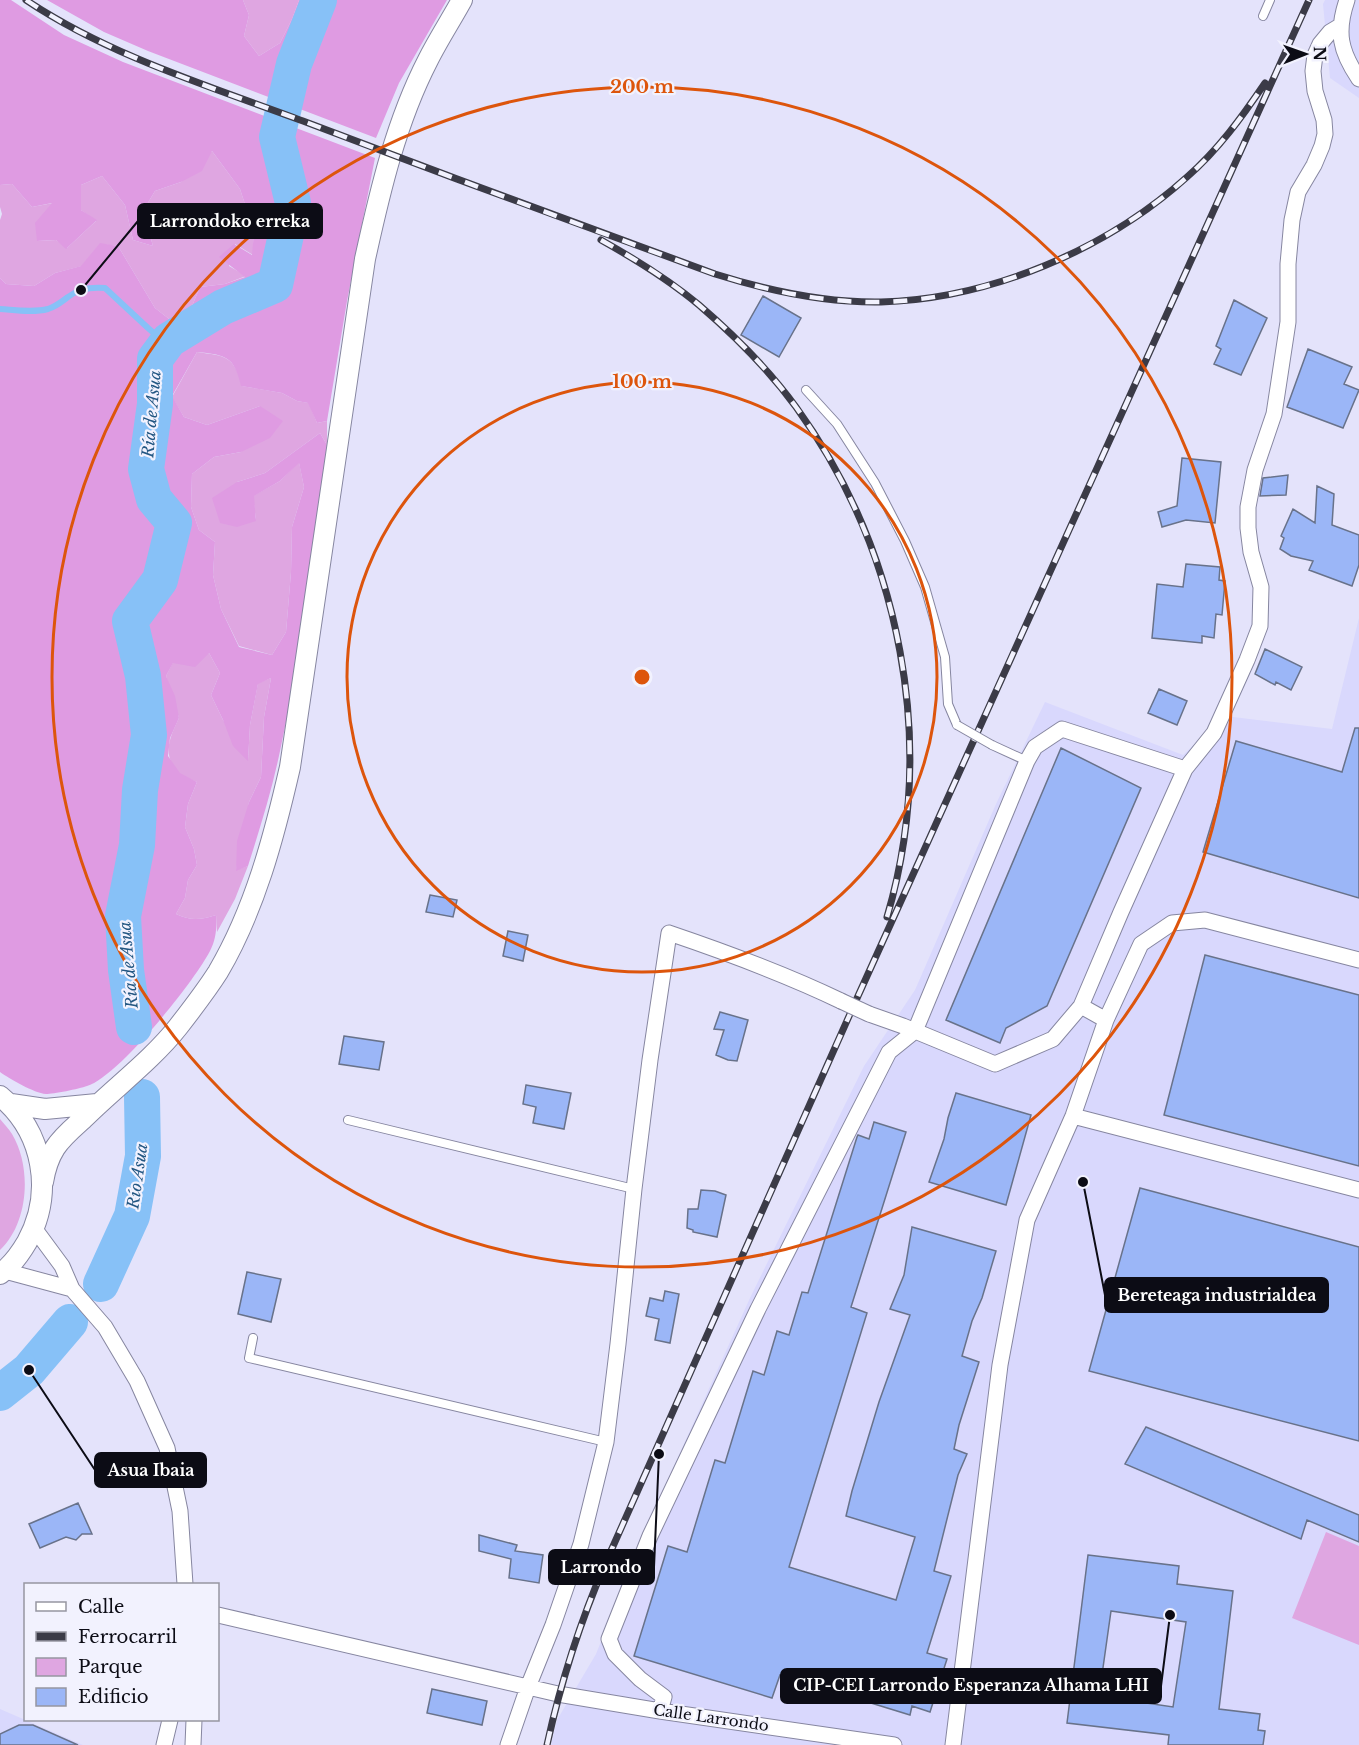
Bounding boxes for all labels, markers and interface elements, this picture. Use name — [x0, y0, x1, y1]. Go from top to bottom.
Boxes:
north arrow — [1275, 24, 1335, 84]
text: N — [1310, 46, 1330, 61]
text: 200 m — [610, 76, 674, 98]
callout: Larrondoko erreka — [138, 204, 322, 238]
text: Larrondoko erreka — [150, 211, 310, 231]
water label: Ría de Asua — [137, 370, 165, 459]
text: 100 m — [612, 371, 672, 393]
centre of rings — [632, 667, 652, 687]
water label: Ría de Asua — [114, 921, 142, 1010]
water label: Río Asua — [122, 1142, 151, 1211]
callout: Bereteaga industrialdea — [1105, 1278, 1328, 1312]
text: Bereteaga industrialdea — [1118, 1285, 1316, 1305]
callout: Asua Ibaia — [95, 1453, 206, 1487]
text: Asua Ibaia — [107, 1460, 194, 1480]
callout: Larrondo — [549, 1550, 654, 1584]
text: Larrondo — [561, 1557, 641, 1577]
legend — [24, 1583, 219, 1721]
text: Calle — [78, 1596, 124, 1618]
text: Ferrocarril — [78, 1626, 177, 1648]
text: Parque — [78, 1656, 143, 1678]
callout: CIP-CEI Larrondo Esperanza Alhama LHI — [781, 1669, 1161, 1703]
text: CIP-CEI Larrondo Esperanza Alhama LHI — [793, 1675, 1149, 1695]
text: Edificio — [78, 1686, 149, 1708]
street label: Calle Larrondo — [652, 1700, 770, 1735]

